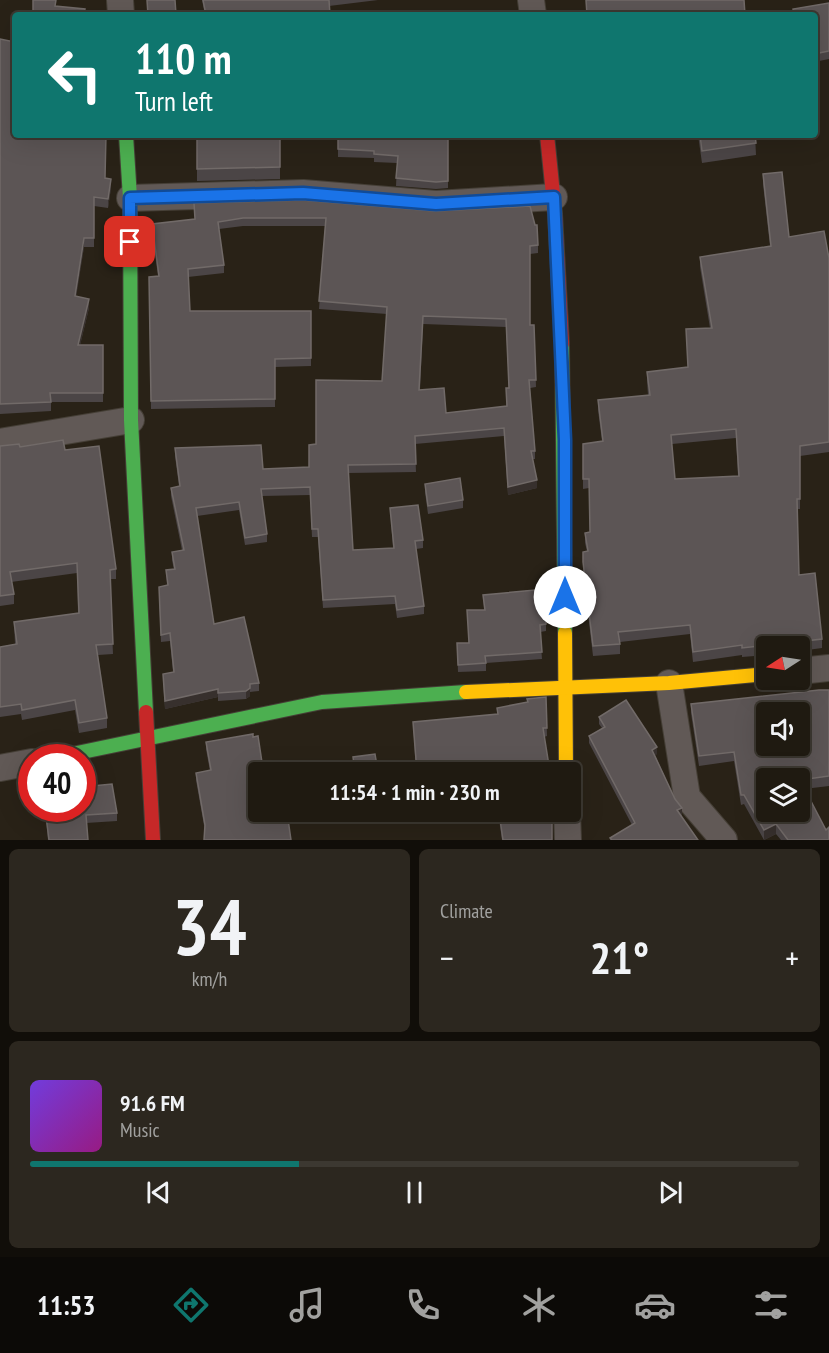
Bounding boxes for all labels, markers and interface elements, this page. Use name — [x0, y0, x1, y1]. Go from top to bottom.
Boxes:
text: 110 m — [135, 31, 232, 86]
icon: left — [36, 36, 114, 114]
text: Turn left — [135, 84, 213, 118]
pin — [104, 216, 155, 267]
icon: arrive — [113, 225, 146, 258]
position arrow — [533, 565, 597, 629]
north arrow — [756, 636, 810, 690]
map controls — [756, 636, 810, 822]
button: sound — [756, 702, 810, 756]
speed limit sign: 40 — [18, 744, 96, 822]
button: layers — [756, 768, 810, 822]
text: 11:54 · 1 min · 230 m — [329, 778, 500, 806]
text: 34 — [172, 876, 247, 977]
text: Climate — [440, 898, 493, 924]
text: 21° — [590, 928, 649, 986]
text: − — [440, 936, 454, 979]
text: + — [785, 936, 799, 979]
text: km/h — [192, 966, 227, 992]
text: 91.6 FM — [120, 1089, 185, 1117]
text: Music — [120, 1117, 160, 1143]
icon: previous — [142, 1176, 175, 1209]
icon: pause — [398, 1176, 431, 1209]
icon: next — [654, 1176, 687, 1209]
icon: directions — [170, 1284, 212, 1326]
icon: music — [286, 1284, 328, 1326]
icon: phone — [402, 1284, 444, 1326]
icon: climate — [518, 1284, 560, 1326]
icon: car — [634, 1284, 676, 1326]
icon: filters — [750, 1284, 792, 1326]
text: 11:53 — [37, 1288, 95, 1322]

